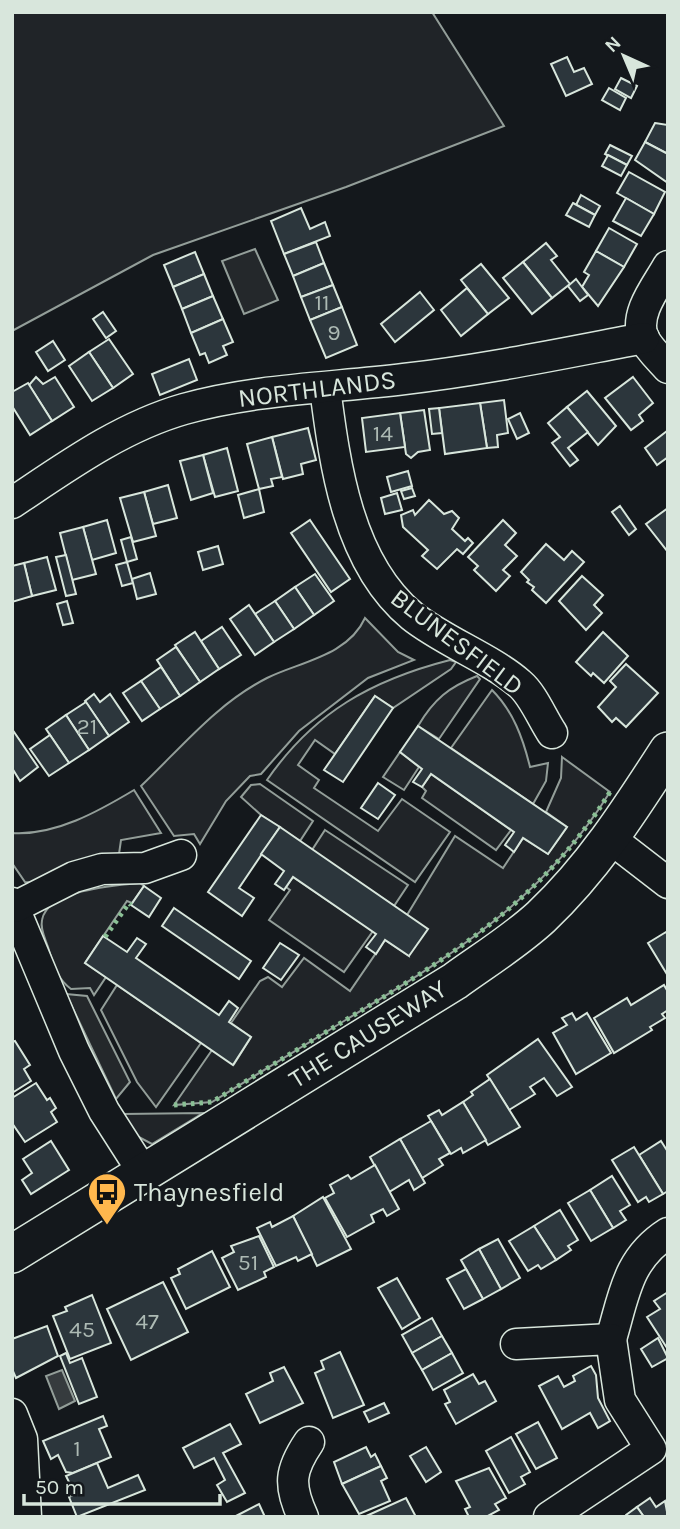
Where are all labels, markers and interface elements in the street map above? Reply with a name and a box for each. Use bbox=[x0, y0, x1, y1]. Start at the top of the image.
north arrow bbox=[589, 21, 659, 91]
text: N bbox=[600, 32, 625, 57]
house number: 11 bbox=[314, 289, 330, 316]
house number: 9 bbox=[327, 319, 341, 346]
street label: NORTHLANDS bbox=[236, 364, 398, 414]
house number: 14 bbox=[373, 420, 393, 447]
street label: BLUNESFIELD bbox=[384, 582, 530, 702]
house number: 21 bbox=[77, 713, 97, 740]
street label: THE CAUSEWAY bbox=[283, 973, 453, 1095]
bus stop icon: Thaynesfield bbox=[86, 1171, 128, 1226]
place label: Thaynesfield bbox=[134, 1177, 285, 1208]
house number: 51 bbox=[238, 1249, 258, 1276]
house number: 47 bbox=[135, 1308, 159, 1335]
house number: 45 bbox=[69, 1316, 95, 1343]
house number: 1 bbox=[73, 1435, 81, 1462]
scale bar bbox=[24, 1462, 220, 1506]
text: 50 m bbox=[35, 1475, 84, 1499]

